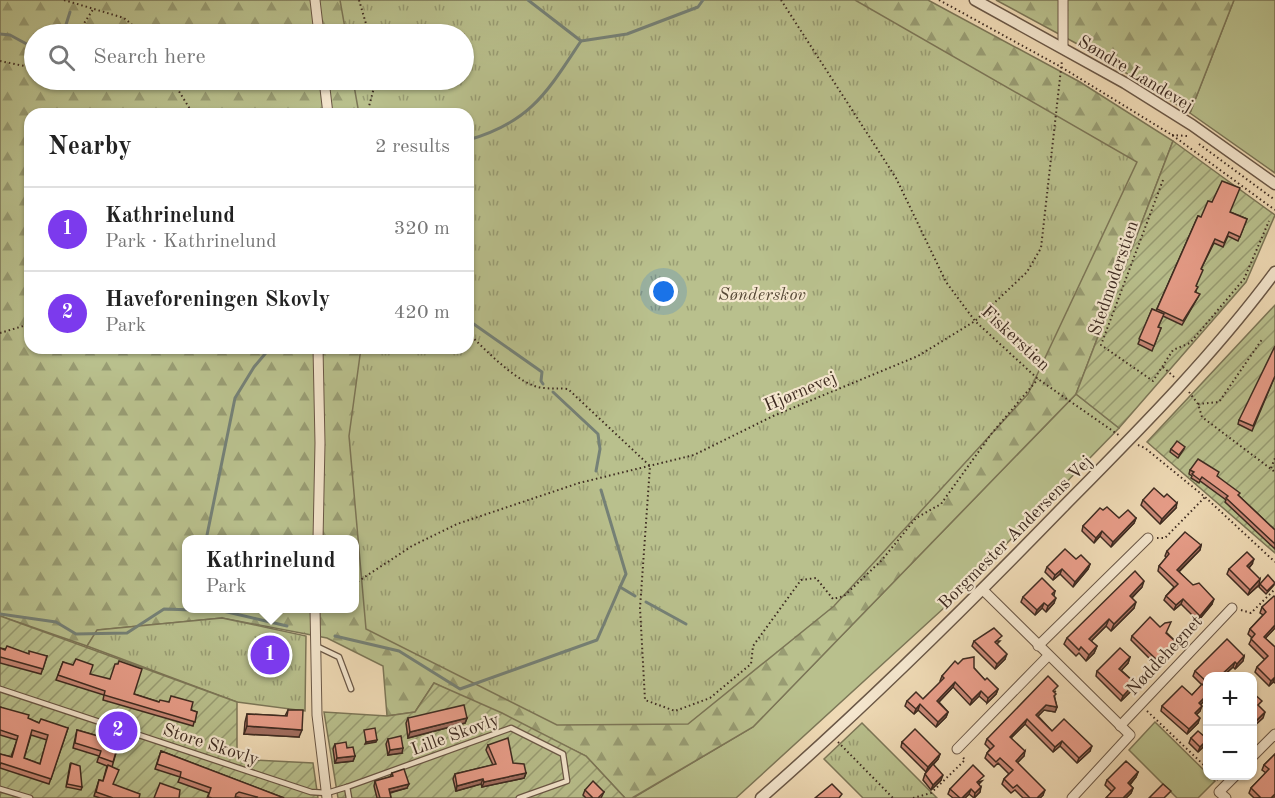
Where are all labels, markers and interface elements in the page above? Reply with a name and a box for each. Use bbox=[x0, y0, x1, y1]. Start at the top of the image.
search box bbox=[24, 24, 474, 90]
street label: Søndre Landevej bbox=[1075, 32, 1196, 115]
icon: search bbox=[45, 41, 78, 74]
text: Search here bbox=[93, 46, 206, 68]
text: Nearby bbox=[48, 134, 132, 160]
text: 2 results bbox=[375, 137, 450, 157]
text: Kathrinelund bbox=[105, 205, 235, 227]
street label: Stedmoderstien bbox=[1086, 218, 1142, 338]
text: 1 bbox=[62, 219, 73, 239]
text: 320 m bbox=[394, 219, 450, 239]
text: Park · Kathrinelund bbox=[105, 232, 277, 252]
your location bbox=[649, 277, 678, 306]
park label: Sønderskov bbox=[718, 286, 806, 304]
text: Haveforeningen Skovly bbox=[105, 289, 330, 311]
text: 2 bbox=[62, 303, 73, 323]
text: 420 m bbox=[394, 303, 450, 323]
street label: Fiskerstien bbox=[977, 303, 1053, 375]
text: Park bbox=[105, 316, 146, 336]
street label: Hjørnevej bbox=[761, 369, 839, 415]
street label: Borgmester Andersens Vej bbox=[935, 452, 1096, 613]
popup bbox=[182, 535, 359, 613]
text: Kathrinelund bbox=[205, 550, 336, 572]
text: Park bbox=[205, 577, 247, 597]
street label: Nøddehegnet bbox=[1123, 612, 1206, 699]
pin: 1 bbox=[250, 632, 290, 678]
map controls bbox=[1203, 672, 1257, 780]
button: + bbox=[1203, 672, 1257, 726]
pin: 2 bbox=[98, 708, 138, 754]
street label: Lille Skovly bbox=[409, 710, 502, 759]
street label: Store Skovly bbox=[160, 721, 261, 769]
button: − bbox=[1203, 726, 1257, 780]

